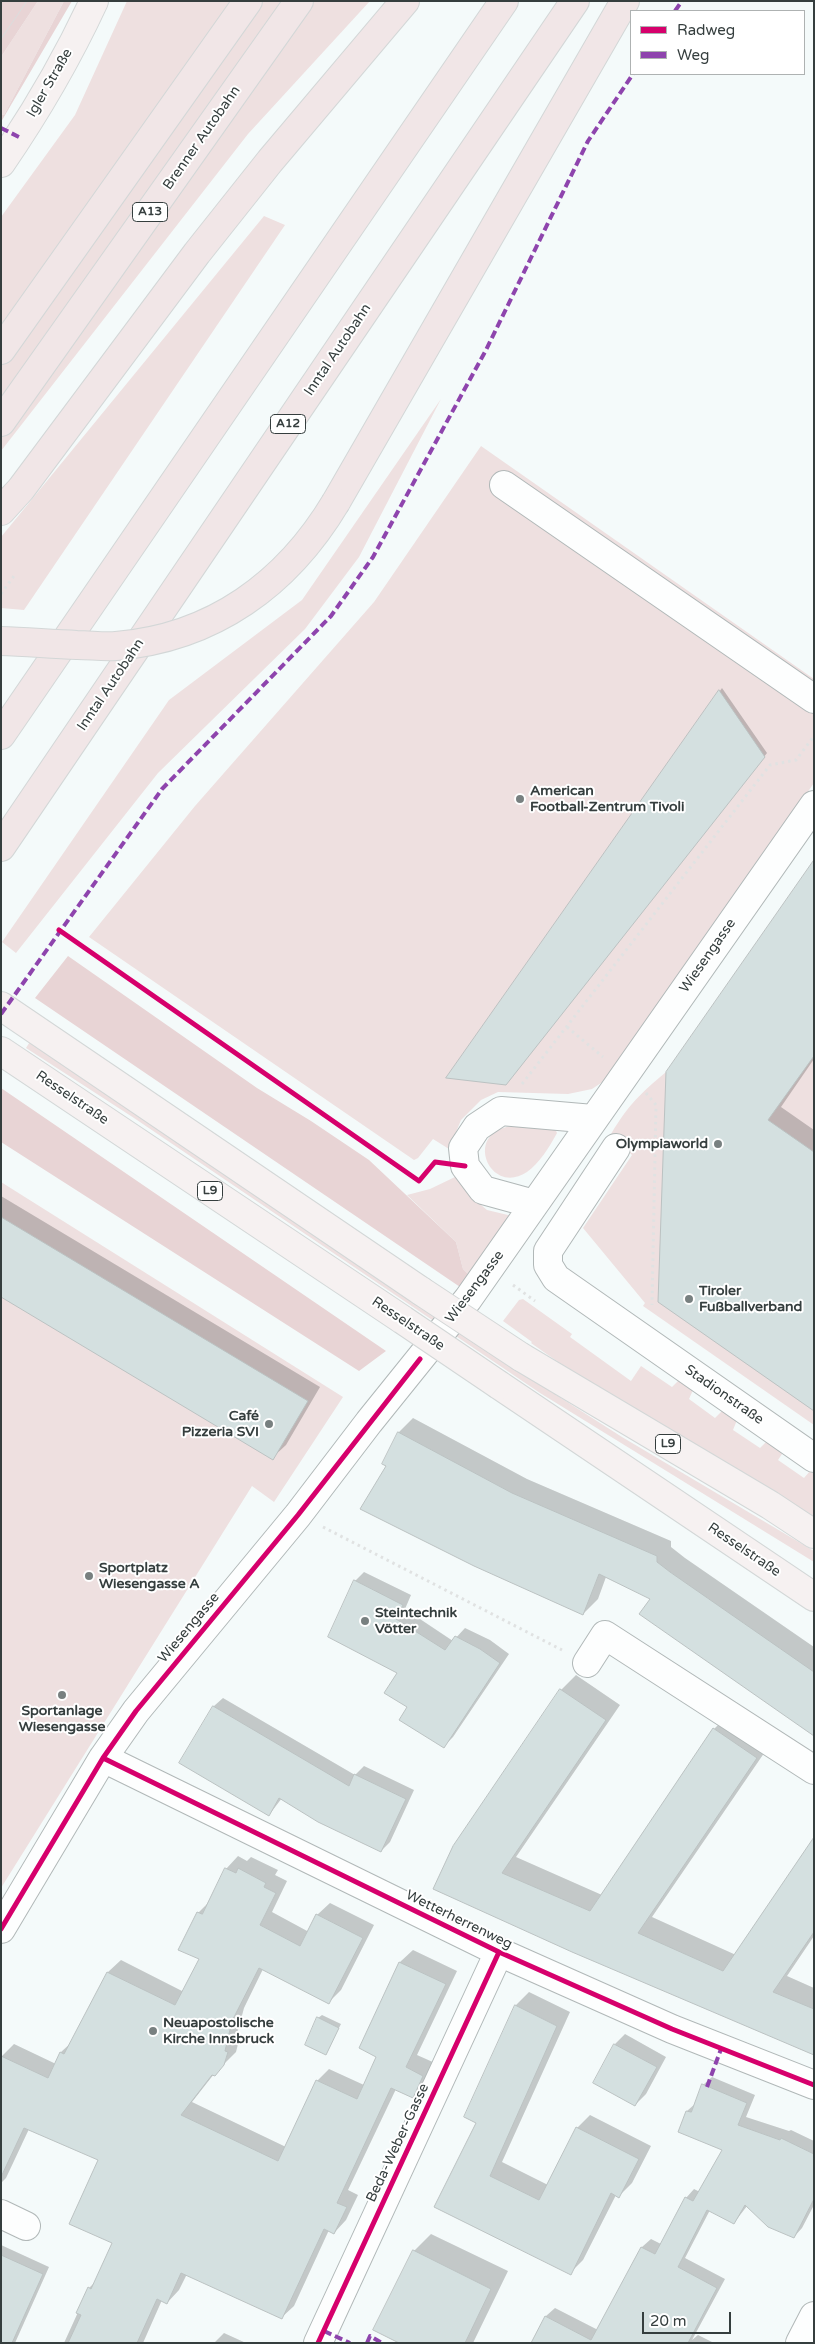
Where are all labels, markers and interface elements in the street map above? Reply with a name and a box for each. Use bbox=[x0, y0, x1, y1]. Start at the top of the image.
legend bbox=[630, 10, 805, 75]
text: Radweg bbox=[677, 21, 735, 39]
street label: Igler Straße bbox=[24, 46, 76, 120]
text: Weg bbox=[677, 46, 709, 64]
street label: Brenner Autobahn bbox=[160, 83, 244, 193]
road number: A13 bbox=[132, 202, 168, 222]
street label: Inntal Autobahn bbox=[301, 301, 375, 399]
road number: A12 bbox=[270, 414, 306, 434]
street label: Inntal Autobahn bbox=[74, 636, 148, 734]
place label: American Football-Zentrum Tivoli bbox=[530, 783, 684, 816]
marker: American Football-Zentrum Tivoli bbox=[514, 793, 526, 805]
street label: Wiesengasse bbox=[676, 916, 740, 996]
street label: Resselstraße bbox=[32, 1067, 112, 1129]
place label: Olympiaworld bbox=[616, 1136, 708, 1152]
marker: Olympiaworld bbox=[712, 1138, 724, 1150]
road number: L9 bbox=[198, 1182, 222, 1200]
street label: Wiesengasse bbox=[442, 1247, 508, 1327]
place label: Tiroler Fußballverband bbox=[699, 1283, 802, 1315]
street label: Resselstraße bbox=[368, 1293, 448, 1355]
marker: Tiroler Fußballverband bbox=[683, 1293, 695, 1305]
street label: Stadionstraße bbox=[681, 1362, 767, 1428]
place label: Café Pizzeria SVI bbox=[182, 1408, 259, 1440]
marker: Café Pizzeria SVI bbox=[263, 1418, 275, 1430]
road number: L9 bbox=[656, 1435, 680, 1454]
street label: Resselstraße bbox=[704, 1519, 784, 1581]
place label: Sportplatz Wiesengasse A bbox=[99, 1560, 200, 1592]
marker: Sportplatz Wiesengasse A bbox=[83, 1570, 95, 1582]
street label: Wiesengasse bbox=[155, 1589, 223, 1667]
place label: Steintechnik Vötter bbox=[375, 1605, 457, 1638]
marker: Steintechnik Vötter bbox=[359, 1615, 371, 1627]
marker: Sportanlage Wiesengasse bbox=[56, 1689, 68, 1701]
place label: Sportanlage Wiesengasse bbox=[19, 1703, 105, 1735]
street label: Wetterherrenweg bbox=[403, 1887, 515, 1953]
place label: Neuapostolische Kirche Innsbruck bbox=[163, 2015, 274, 2048]
marker: Neuapostolische Kirche Innsbruck bbox=[147, 2025, 159, 2037]
street label: Beda-Weber-Gasse bbox=[363, 2081, 433, 2205]
scale bar bbox=[645, 2302, 734, 2334]
text: 20 m bbox=[650, 2312, 687, 2330]

